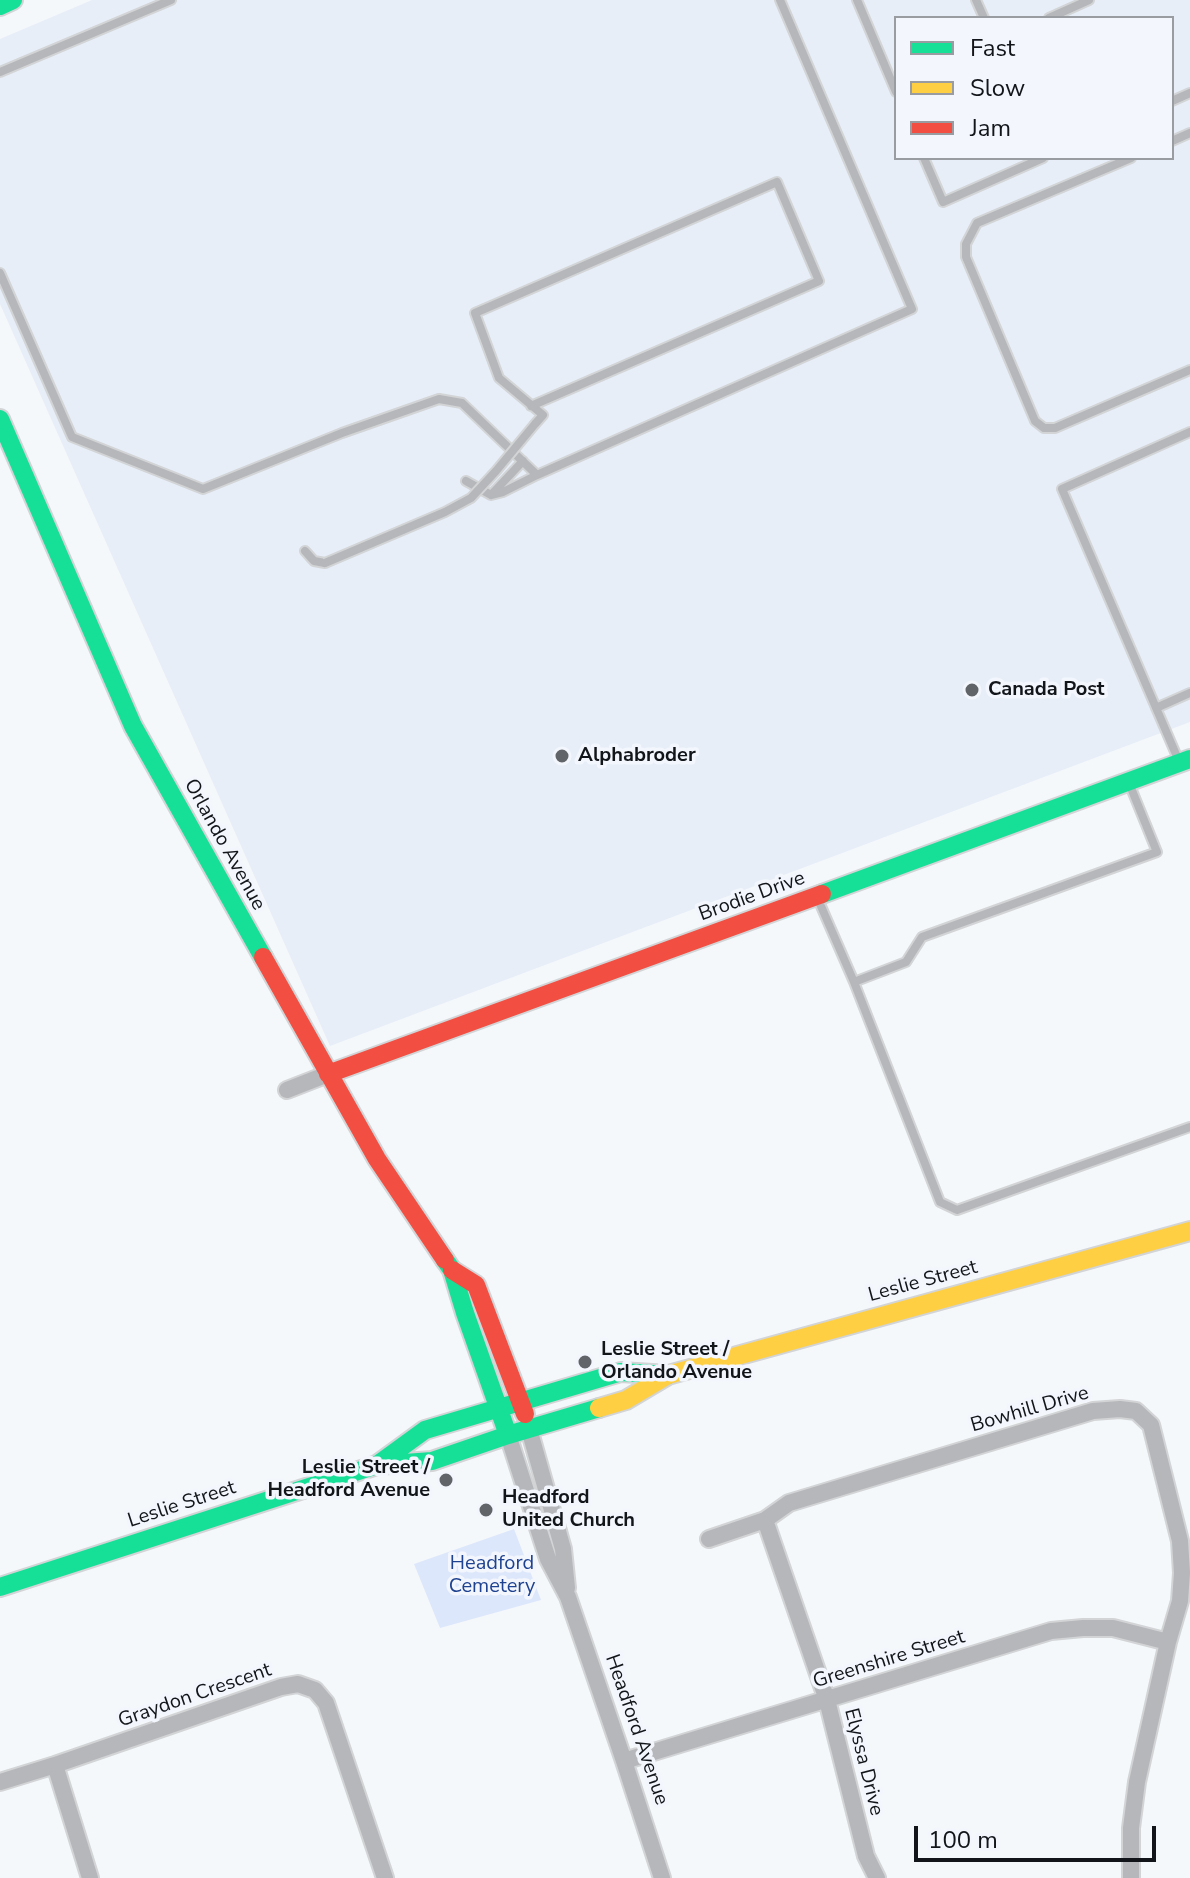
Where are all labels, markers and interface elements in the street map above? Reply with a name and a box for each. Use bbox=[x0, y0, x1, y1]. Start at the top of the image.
legend bbox=[894, 16, 1174, 160]
text: Fast bbox=[970, 32, 1015, 64]
text: Slow bbox=[970, 72, 1025, 104]
text: Jam bbox=[970, 112, 1011, 144]
place label: Canada Post bbox=[988, 678, 1105, 702]
marker: Canada Post bbox=[963, 681, 981, 699]
place label: Alphabroder bbox=[578, 744, 696, 768]
marker: Alphabroder bbox=[553, 747, 571, 765]
street label: Orlando Avenue bbox=[178, 775, 270, 915]
street label: Brodie Drive bbox=[696, 867, 808, 927]
street label: Leslie Street bbox=[866, 1256, 980, 1308]
place label: Leslie Street / Orlando Avenue bbox=[601, 1338, 752, 1385]
marker: Leslie Street / Orlando Avenue bbox=[576, 1353, 594, 1371]
street label: Bowhill Drive bbox=[968, 1382, 1092, 1438]
place label: Leslie Street / Headford Avenue bbox=[268, 1456, 430, 1503]
marker: Leslie Street / Headford Avenue bbox=[437, 1471, 455, 1489]
street label: Leslie Street bbox=[125, 1476, 239, 1534]
place label: Headford United Church bbox=[502, 1486, 635, 1533]
marker: Headford United Church bbox=[477, 1501, 495, 1519]
park label: Headford Cemetery bbox=[449, 1552, 535, 1599]
street label: Greenshire Street bbox=[810, 1626, 968, 1694]
street label: Headford Avenue bbox=[599, 1652, 673, 1808]
street label: Graydon Crescent bbox=[115, 1659, 275, 1733]
street label: Elyssa Drive bbox=[838, 1706, 888, 1818]
scale bar bbox=[918, 1810, 1160, 1860]
text: 100 m bbox=[928, 1824, 998, 1856]

